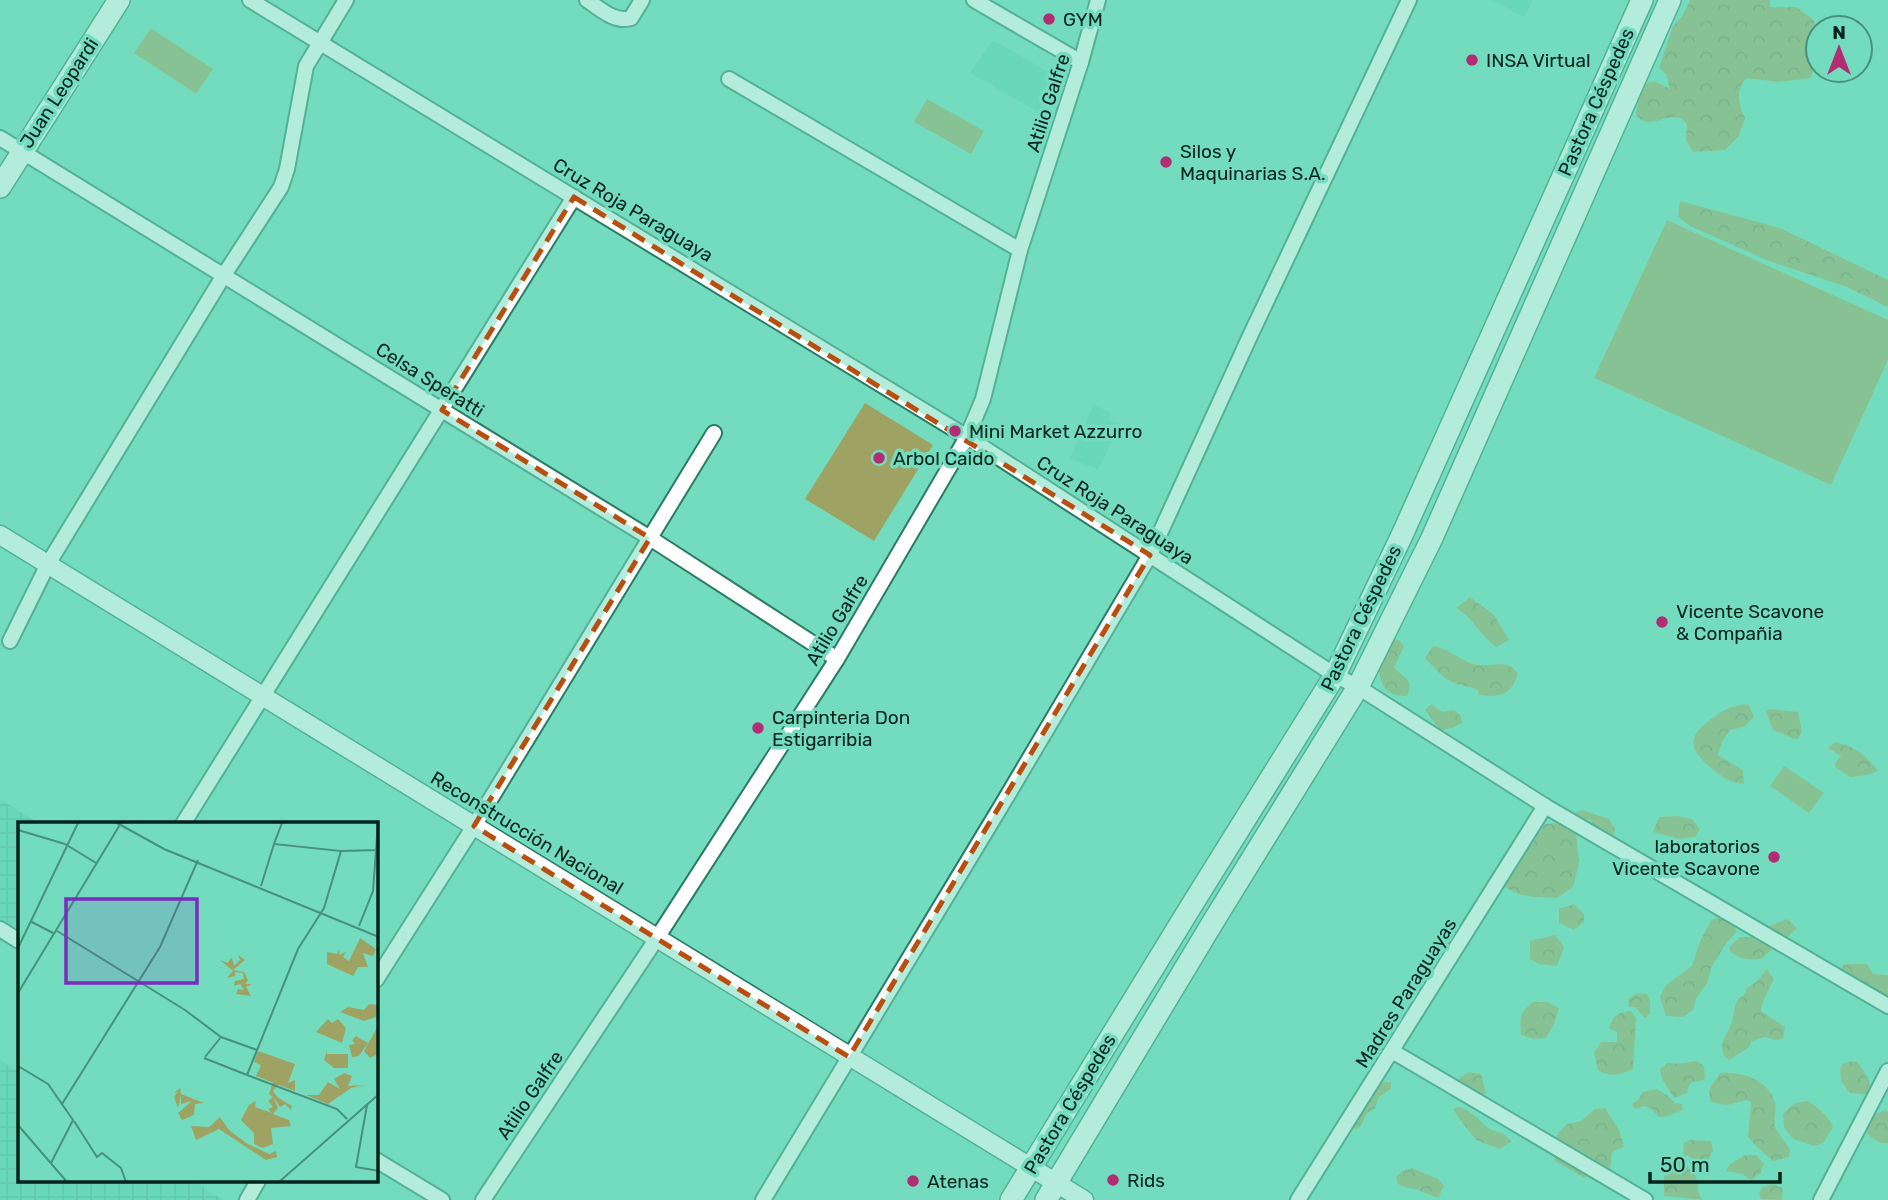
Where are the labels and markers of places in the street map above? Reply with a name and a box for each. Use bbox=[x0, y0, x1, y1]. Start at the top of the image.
place label: GYM bbox=[1063, 8, 1103, 31]
marker: GYM bbox=[1041, 11, 1057, 27]
place label: INSA Virtual bbox=[1486, 49, 1591, 72]
marker: INSA Virtual bbox=[1464, 52, 1480, 68]
place label: Silos y Maquinarias S.A. bbox=[1180, 140, 1326, 185]
marker: Silos y Maquinarias S.A. bbox=[1158, 154, 1174, 170]
place label: Mini Market Azzurro bbox=[969, 420, 1142, 443]
marker: Mini Market Azzurro bbox=[947, 423, 963, 439]
place label: Arbol Caido bbox=[893, 447, 994, 470]
marker: Arbol Caido bbox=[871, 450, 887, 466]
place label: Vicente Scavone & Compañia bbox=[1676, 600, 1824, 645]
marker: Vicente Scavone & Compañia bbox=[1654, 614, 1670, 630]
place label: Carpinteria Don Estigarribia bbox=[772, 706, 910, 751]
marker: Carpinteria Don Estigarribia bbox=[750, 720, 766, 736]
place label: laboratorios Vicente Scavone bbox=[1612, 835, 1760, 880]
marker: laboratorios Vicente Scavone bbox=[1766, 849, 1782, 865]
place label: Rids bbox=[1127, 1169, 1165, 1192]
place label: Atenas bbox=[927, 1170, 989, 1193]
marker: Rids bbox=[1105, 1172, 1121, 1188]
marker: Atenas bbox=[905, 1173, 921, 1189]

